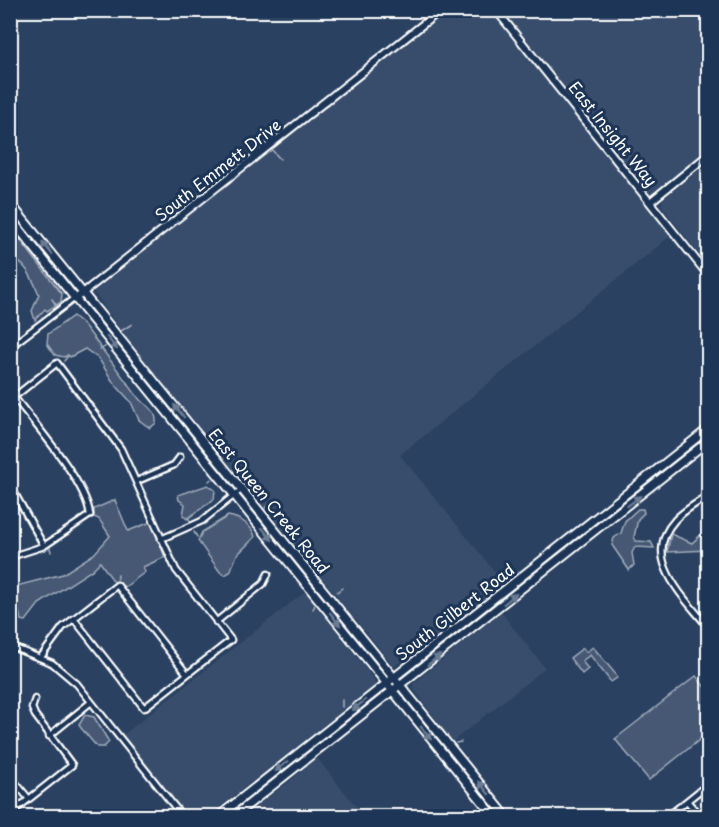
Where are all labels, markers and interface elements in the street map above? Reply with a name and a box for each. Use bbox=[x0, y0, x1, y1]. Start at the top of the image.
street label: East Insight Way bbox=[564, 75, 664, 191]
street label: South Emmett Drive bbox=[149, 112, 286, 226]
one-way arrow bbox=[41, 240, 54, 256]
one-way arrow bbox=[105, 335, 118, 350]
one-way arrow bbox=[173, 403, 186, 418]
street label: East Queen Creek Road bbox=[204, 423, 336, 578]
one-way arrow bbox=[626, 494, 642, 507]
one-way arrow bbox=[260, 526, 273, 542]
street label: South Gilbert Road bbox=[390, 557, 519, 665]
one-way arrow bbox=[502, 592, 518, 605]
one-way arrow bbox=[328, 611, 341, 627]
one-way arrow bbox=[426, 653, 442, 666]
one-way arrow bbox=[351, 698, 367, 711]
one-way arrow bbox=[419, 725, 431, 740]
one-way arrow bbox=[274, 760, 290, 773]
one-way arrow bbox=[477, 780, 490, 796]

